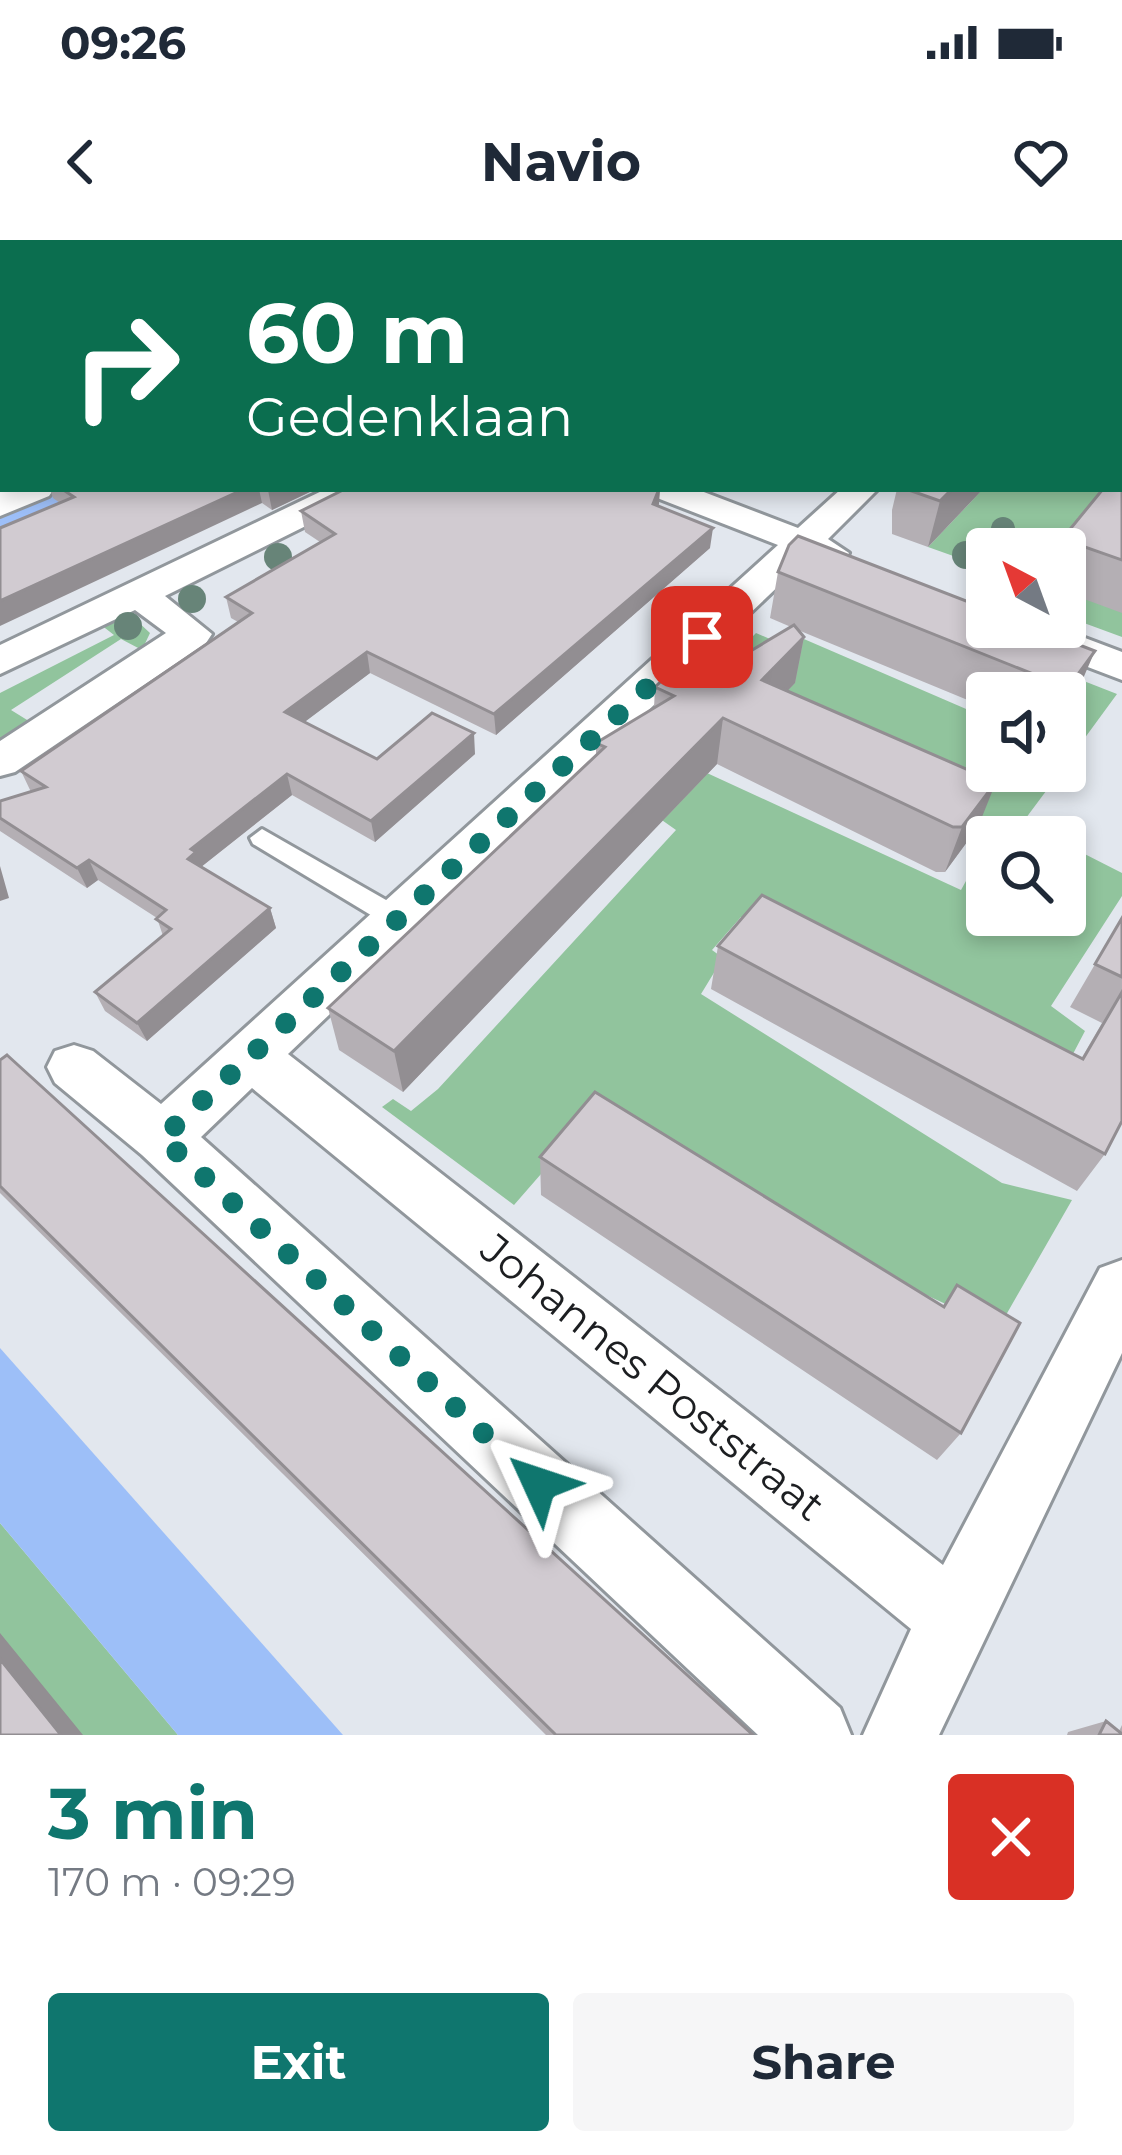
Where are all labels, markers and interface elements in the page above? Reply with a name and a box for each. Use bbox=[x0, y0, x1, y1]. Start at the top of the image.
text: 09:26 bbox=[60, 15, 186, 70]
icon: back bbox=[48, 129, 114, 195]
text: Navio bbox=[481, 129, 641, 195]
icon: heart bbox=[1008, 129, 1074, 195]
text: 60 m bbox=[246, 282, 468, 384]
icon: right bbox=[48, 288, 204, 444]
text: Gedenklaan bbox=[246, 384, 573, 450]
north arrow bbox=[966, 528, 1086, 648]
map controls bbox=[966, 528, 1086, 936]
pin bbox=[651, 586, 753, 688]
icon: arrive bbox=[669, 604, 735, 670]
button: sound bbox=[966, 672, 1086, 792]
button: search bbox=[966, 816, 1086, 936]
street label: Johannes Poststraat bbox=[470, 1222, 835, 1532]
position arrow bbox=[476, 1421, 602, 1547]
text: 3 min bbox=[48, 1769, 258, 1857]
button: close bbox=[948, 1774, 1074, 1900]
text: 170 m · 09:29 bbox=[48, 1858, 296, 1906]
button: Exit bbox=[48, 1993, 549, 2131]
button: Share bbox=[573, 1993, 1074, 2131]

